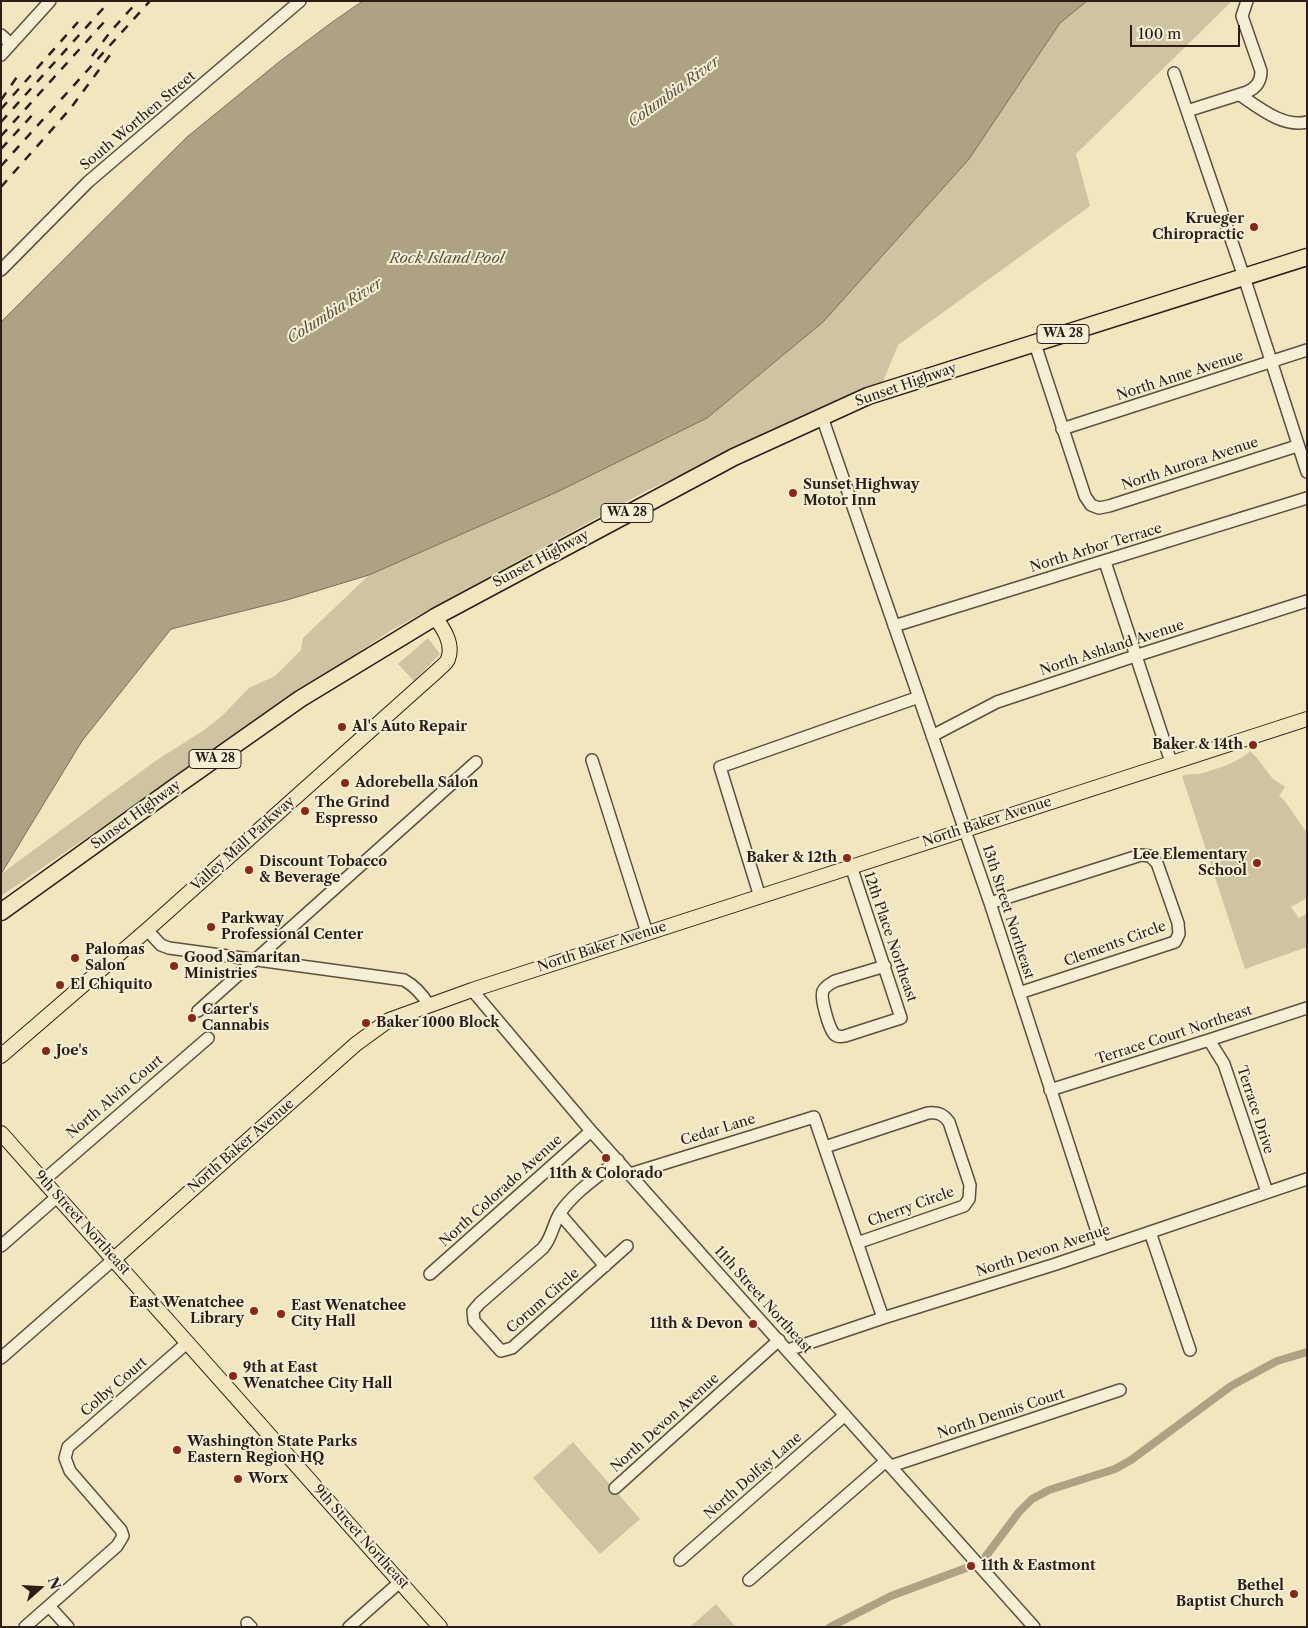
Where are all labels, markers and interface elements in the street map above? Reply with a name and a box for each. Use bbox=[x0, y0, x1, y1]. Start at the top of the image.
scale bar bbox=[1133, 15, 1243, 47]
text: 100 m bbox=[1138, 24, 1181, 43]
water label: Columbia River bbox=[625, 53, 723, 131]
street label: South Worthen Street bbox=[77, 68, 199, 174]
place label: Krueger Chiropractic bbox=[1152, 211, 1244, 243]
marker: Krueger Chiropractic bbox=[1248, 221, 1260, 233]
water label: Rock Island Pool bbox=[389, 250, 505, 268]
water label: Columbia River bbox=[284, 274, 386, 348]
road number: WA 28 bbox=[1037, 324, 1089, 344]
street label: North Anne Avenue bbox=[1114, 348, 1246, 404]
street label: Sunset Highway bbox=[853, 360, 959, 410]
street label: North Aurora Avenue bbox=[1119, 434, 1261, 494]
place label: Sunset Highway Motor Inn bbox=[803, 477, 919, 510]
marker: Sunset Highway Motor Inn bbox=[787, 487, 799, 499]
road number: WA 28 bbox=[601, 503, 653, 522]
street label: North Arbor Terrace bbox=[1028, 520, 1164, 576]
street label: Sunset Highway bbox=[490, 527, 592, 591]
street label: North Ashland Avenue bbox=[1038, 617, 1186, 679]
place label: Al's Auto Repair bbox=[352, 719, 467, 735]
marker: Al's Auto Repair bbox=[336, 721, 348, 733]
place label: Baker & 14th bbox=[1152, 737, 1243, 753]
marker: Baker & 14th bbox=[1247, 739, 1259, 751]
road number: WA 28 bbox=[189, 750, 241, 769]
place label: Adorebella Salon bbox=[355, 775, 478, 791]
street label: Sunset Highway bbox=[88, 777, 184, 853]
marker: Adorebella Salon bbox=[339, 777, 351, 789]
street label: Valley Mall Parkway bbox=[188, 793, 298, 895]
street label: North Baker Avenue bbox=[920, 793, 1054, 851]
place label: The Grind Espresso bbox=[315, 795, 390, 828]
marker: The Grind Espresso bbox=[299, 805, 311, 817]
street label: 13th Street Northeast bbox=[978, 843, 1038, 981]
place label: Lee Elementary School bbox=[1133, 847, 1247, 880]
place label: Baker & 12th bbox=[746, 850, 837, 866]
marker: Baker & 12th bbox=[841, 852, 853, 864]
place label: Discount Tobacco & Beverage bbox=[259, 854, 387, 886]
marker: Lee Elementary School bbox=[1251, 857, 1263, 869]
marker: Discount Tobacco & Beverage bbox=[243, 864, 255, 876]
street label: 12th Place Northeast bbox=[860, 870, 920, 1004]
place label: Parkway Professional Center bbox=[221, 911, 363, 944]
street label: North Baker Avenue bbox=[535, 918, 669, 976]
street label: Clements Circle bbox=[1062, 918, 1168, 970]
marker: Parkway Professional Center bbox=[205, 921, 217, 933]
place label: Palomas Salon bbox=[85, 942, 145, 974]
place label: Good Samaritan Ministries bbox=[184, 950, 301, 982]
marker: Palomas Salon bbox=[69, 952, 81, 964]
marker: Good Samaritan Ministries bbox=[168, 960, 180, 972]
place label: El Chiquito bbox=[70, 977, 152, 993]
marker: El Chiquito bbox=[54, 979, 66, 991]
place label: Carter's Cannabis bbox=[202, 1002, 269, 1034]
street label: Terrace Court Northeast bbox=[1094, 1002, 1254, 1068]
marker: Carter's Cannabis bbox=[186, 1012, 198, 1024]
place label: Baker 1000 Block bbox=[376, 1015, 500, 1031]
marker: Baker 1000 Block bbox=[360, 1017, 372, 1029]
place label: Joe's bbox=[56, 1043, 88, 1059]
marker: Joe's bbox=[40, 1045, 52, 1057]
street label: North Alvin Court bbox=[63, 1052, 167, 1142]
street label: Terrace Drive bbox=[1233, 1064, 1277, 1156]
street label: North Baker Avenue bbox=[185, 1095, 297, 1197]
street label: Cedar Lane bbox=[679, 1111, 757, 1149]
street label: North Colorado Avenue bbox=[436, 1132, 566, 1250]
marker: 11th & Colorado bbox=[600, 1152, 612, 1164]
place label: 11th & Colorado bbox=[549, 1166, 663, 1182]
street label: 9th Street Northeast bbox=[31, 1167, 133, 1279]
street label: Cherry Circle bbox=[865, 1184, 957, 1230]
street label: North Devon Avenue bbox=[974, 1221, 1112, 1281]
street label: 11th Street Northeast bbox=[711, 1243, 815, 1357]
street label: Corum Circle bbox=[503, 1265, 583, 1337]
place label: East Wenatchee Library bbox=[129, 1295, 244, 1328]
place label: East Wenatchee City Hall bbox=[291, 1298, 406, 1330]
marker: East Wenatchee Library bbox=[248, 1305, 260, 1317]
marker: East Wenatchee City Hall bbox=[275, 1308, 287, 1320]
place label: 11th & Devon bbox=[650, 1316, 743, 1332]
marker: 11th & Devon bbox=[747, 1318, 759, 1330]
street label: Colby Court bbox=[78, 1354, 150, 1420]
place label: 9th at East Wenatchee City Hall bbox=[243, 1360, 392, 1392]
marker: 9th at East Wenatchee City Hall bbox=[227, 1370, 239, 1382]
street label: North Devon Avenue bbox=[607, 1370, 723, 1476]
street label: North Dennis Court bbox=[935, 1385, 1067, 1443]
street label: North Dolfay Lane bbox=[701, 1429, 805, 1523]
place label: Washington State Parks Eastern Region HQ bbox=[187, 1434, 357, 1466]
marker: Washington State Parks Eastern Region HQ bbox=[171, 1444, 183, 1456]
place label: Worx bbox=[248, 1471, 288, 1487]
marker: Worx bbox=[232, 1473, 244, 1485]
street label: 9th Street Northeast bbox=[310, 1481, 412, 1593]
place label: 11th & Eastmont bbox=[981, 1558, 1096, 1574]
marker: 11th & Eastmont bbox=[965, 1560, 977, 1572]
north arrow bbox=[15, 1563, 65, 1613]
text: N bbox=[44, 1574, 65, 1592]
place label: Bethel Baptist Church bbox=[1176, 1578, 1284, 1610]
marker: Bethel Baptist Church bbox=[1288, 1588, 1300, 1600]

